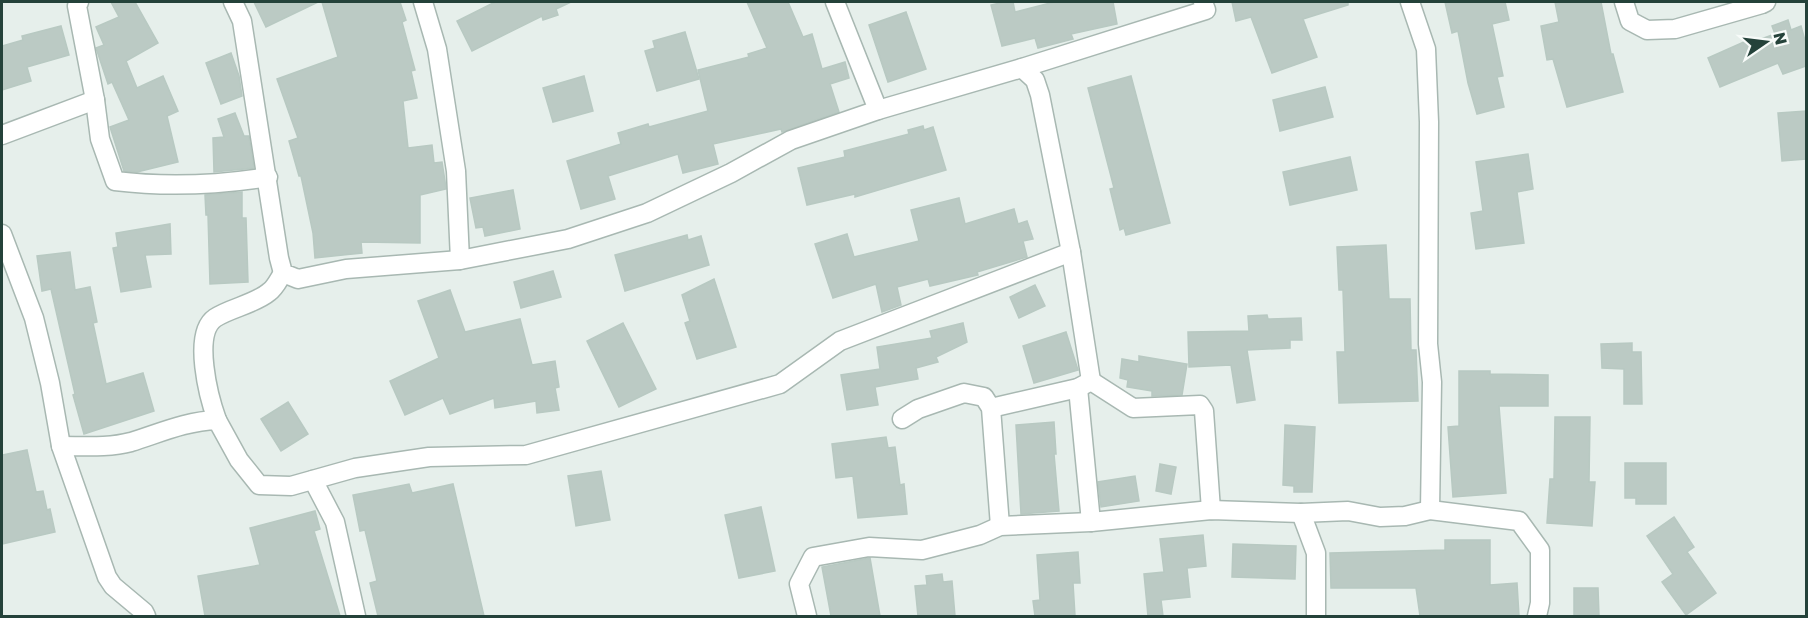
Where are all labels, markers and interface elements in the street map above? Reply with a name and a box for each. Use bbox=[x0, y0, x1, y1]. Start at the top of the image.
north arrow bbox=[1736, 12, 1796, 72]
text: N bbox=[1769, 30, 1792, 47]

